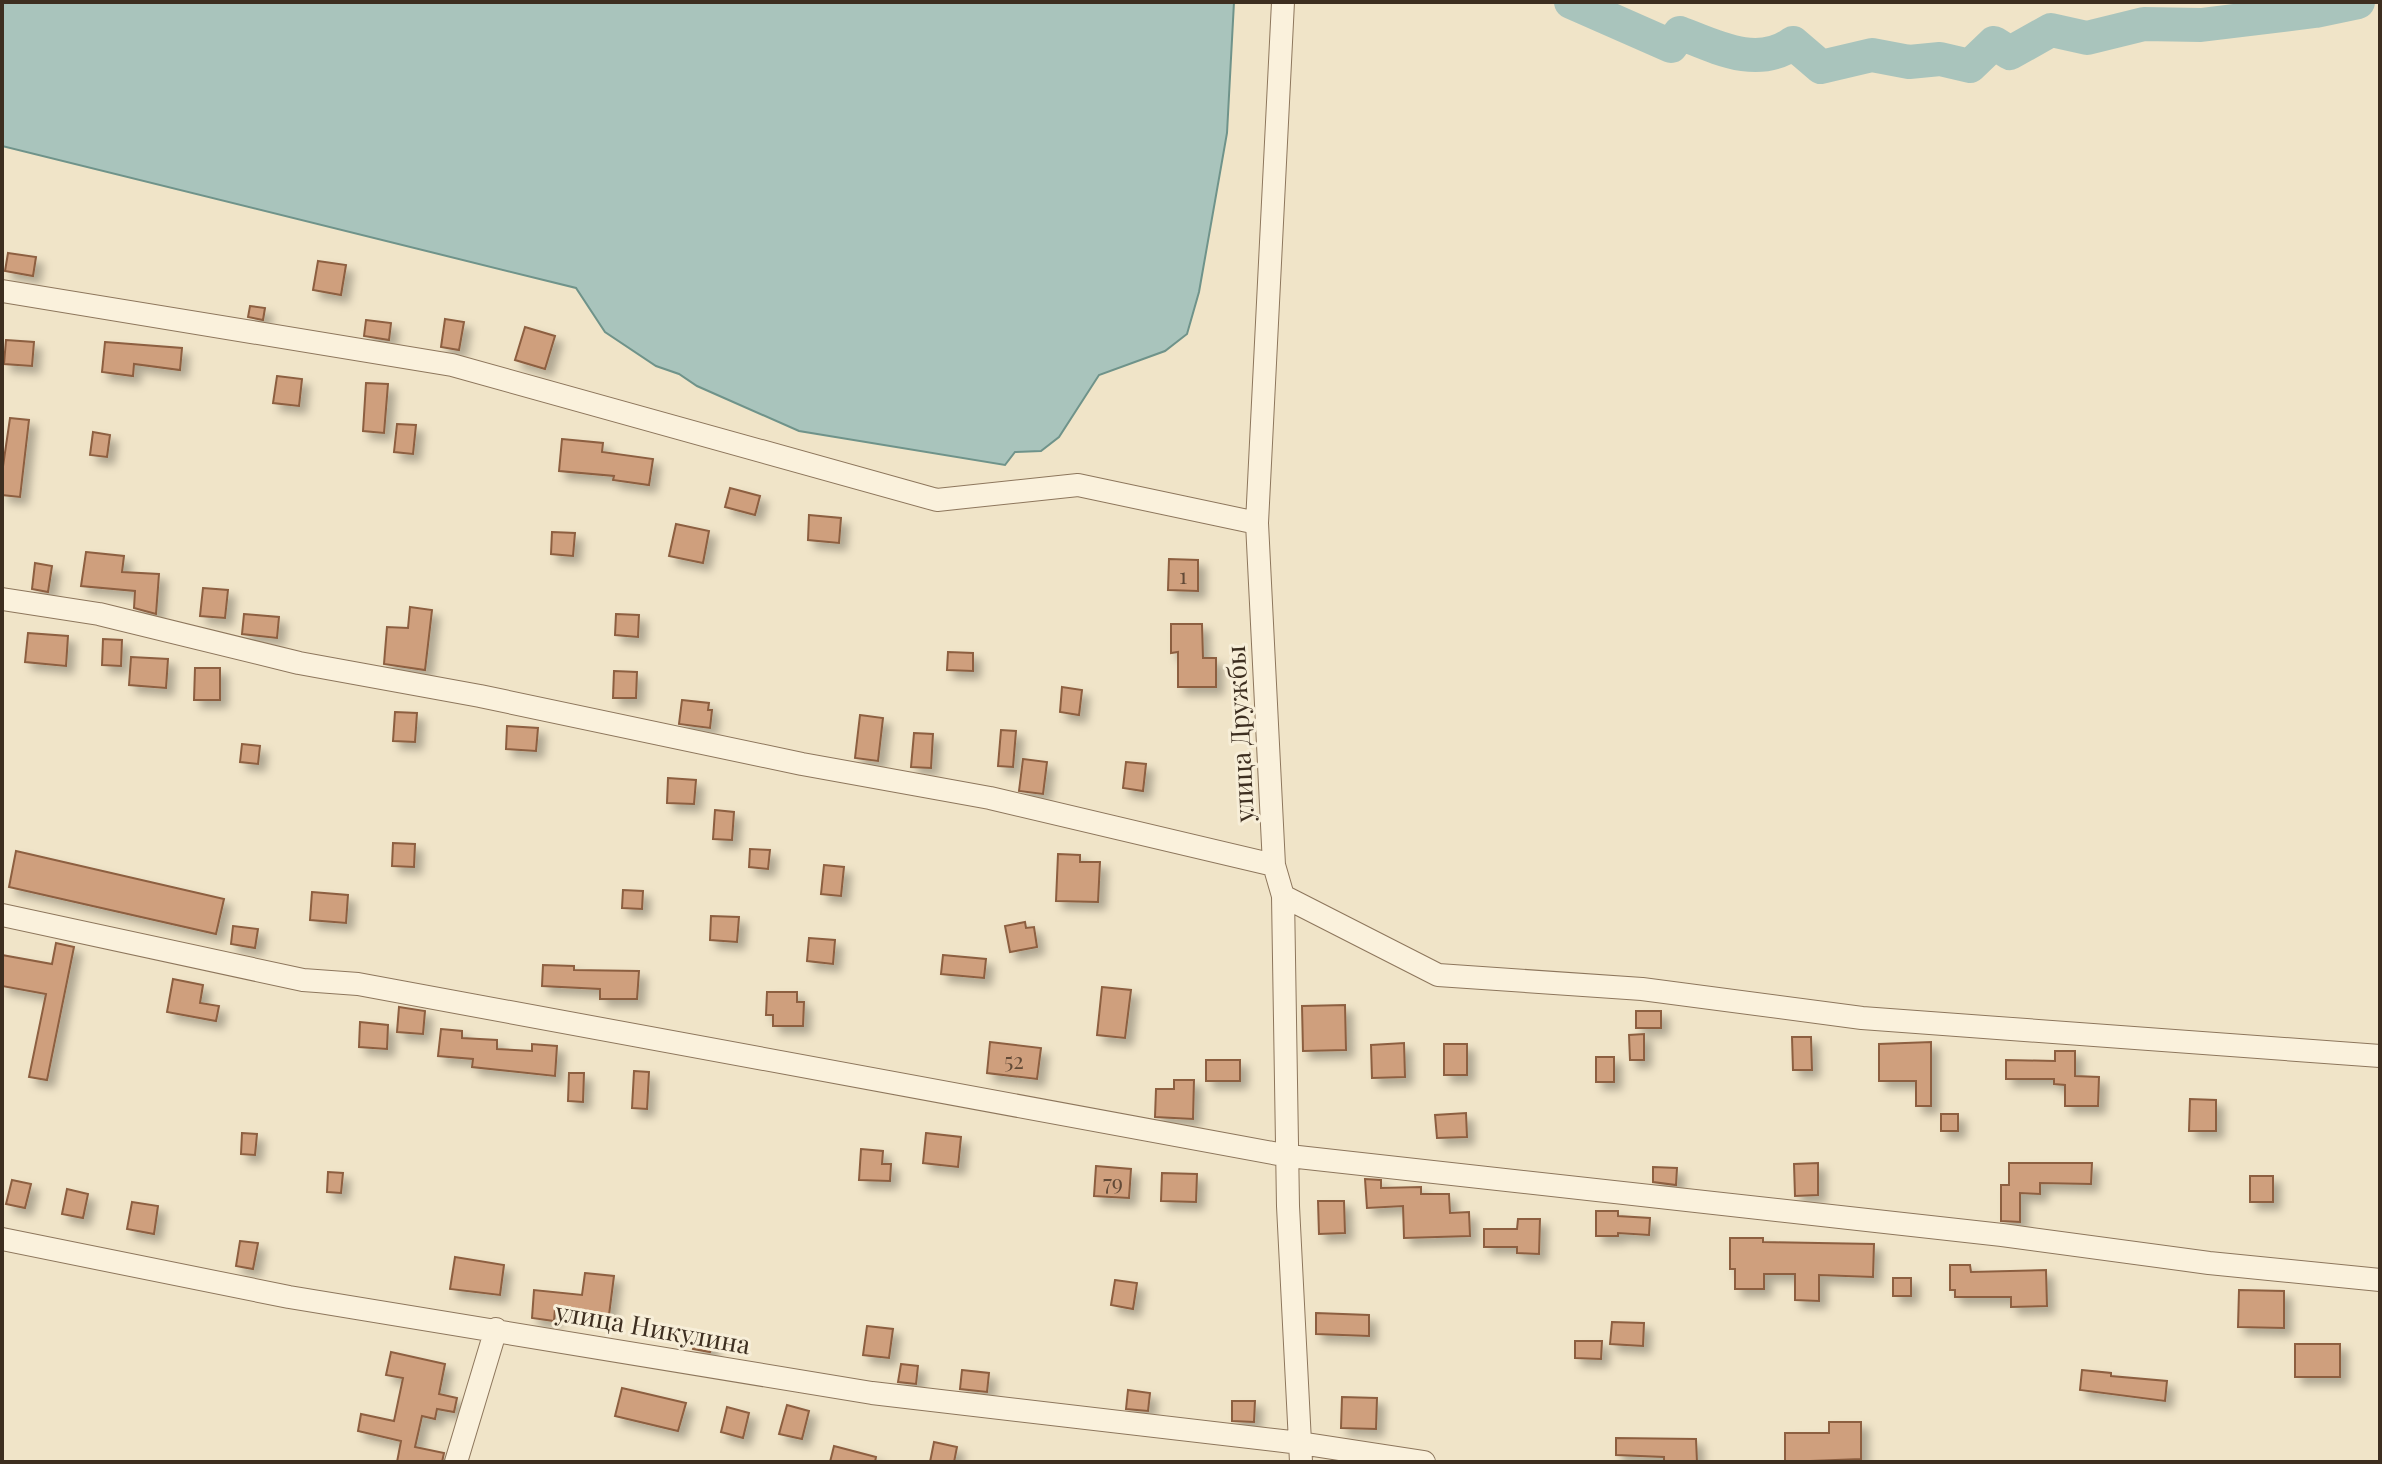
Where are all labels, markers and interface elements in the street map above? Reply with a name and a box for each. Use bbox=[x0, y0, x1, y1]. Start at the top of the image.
house number: 1 bbox=[1179, 560, 1187, 590]
street label: улица Дружбы bbox=[1217, 645, 1261, 824]
house number: 52 bbox=[1004, 1045, 1024, 1075]
house number: 79 bbox=[1103, 1167, 1123, 1197]
street label: улица Никулина bbox=[552, 1292, 753, 1361]

